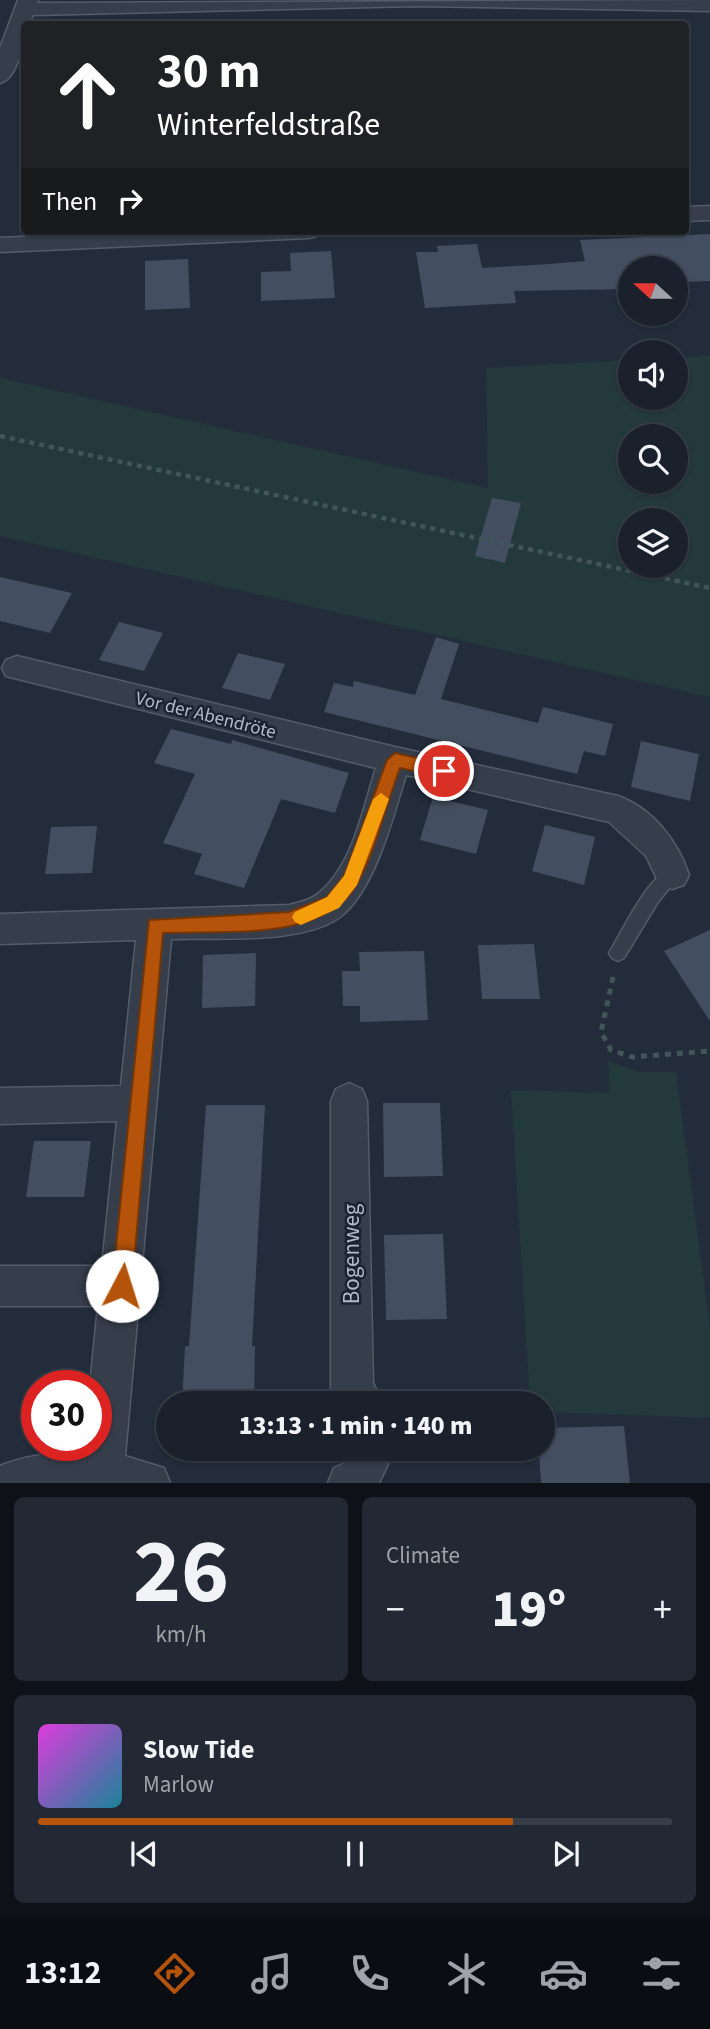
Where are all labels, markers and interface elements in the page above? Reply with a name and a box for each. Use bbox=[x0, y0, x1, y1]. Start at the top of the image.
text: 30 m bbox=[157, 37, 261, 107]
icon: ahead bbox=[42, 49, 133, 140]
text: Winterfeldstraße bbox=[157, 102, 380, 148]
icon: right bbox=[111, 182, 149, 220]
text: Then bbox=[42, 183, 97, 220]
north arrow bbox=[618, 256, 688, 326]
map controls bbox=[618, 256, 688, 578]
button: sound bbox=[618, 340, 688, 410]
button: search bbox=[618, 424, 688, 494]
button: layers bbox=[618, 508, 688, 578]
street label: Vor der Abendröte bbox=[133, 685, 279, 746]
pin bbox=[414, 741, 474, 801]
icon: arrive bbox=[425, 752, 463, 790]
street label: Bogenweg bbox=[335, 1203, 368, 1304]
position arrow bbox=[85, 1249, 159, 1323]
speed limit sign: 30 bbox=[21, 1370, 112, 1461]
text: 13:13 · 1 min · 140 m bbox=[239, 1407, 472, 1444]
text: 26 bbox=[133, 1508, 229, 1637]
text: Climate bbox=[386, 1539, 460, 1572]
text: 19° bbox=[492, 1573, 566, 1647]
text: − bbox=[386, 1583, 405, 1637]
text: + bbox=[653, 1583, 672, 1637]
text: km/h bbox=[155, 1618, 207, 1651]
text: Slow Tide bbox=[143, 1731, 254, 1768]
text: Marlow bbox=[143, 1768, 214, 1801]
icon: previous bbox=[125, 1835, 163, 1873]
icon: pause bbox=[336, 1835, 374, 1873]
icon: next bbox=[547, 1835, 585, 1873]
icon: directions bbox=[150, 1949, 199, 1998]
icon: music bbox=[247, 1949, 296, 1998]
icon: phone bbox=[345, 1949, 394, 1998]
icon: climate bbox=[442, 1949, 491, 1998]
icon: car bbox=[539, 1949, 588, 1998]
icon: filters bbox=[637, 1949, 686, 1998]
text: 13:12 bbox=[24, 1950, 101, 1996]

